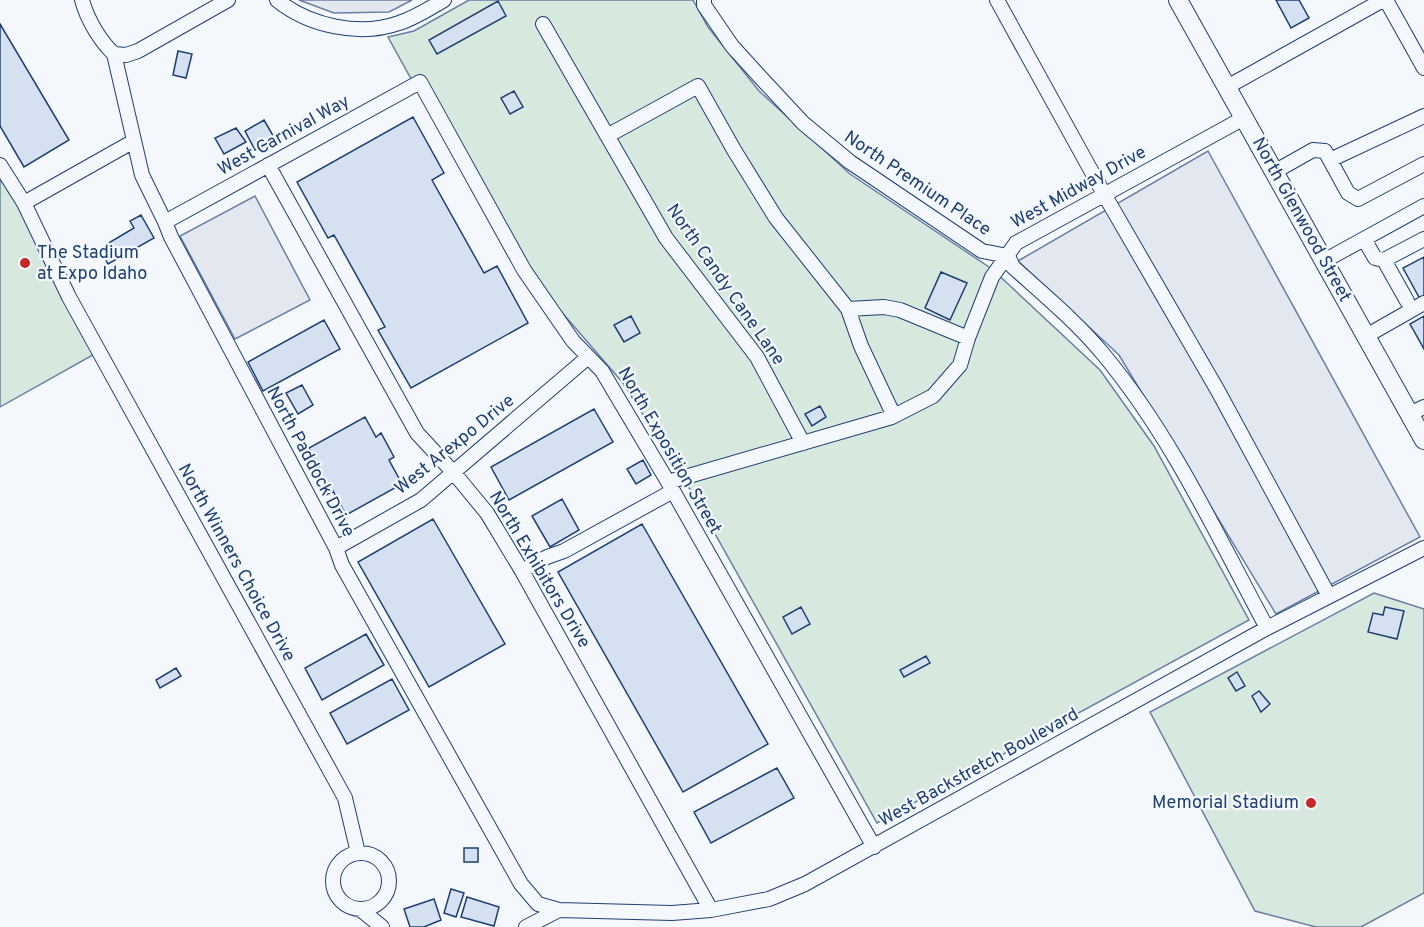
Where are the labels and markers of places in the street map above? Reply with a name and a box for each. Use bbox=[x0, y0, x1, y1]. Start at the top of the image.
place label: The Stadium at Expo Idaho bbox=[37, 242, 147, 286]
marker: The Stadium at Expo Idaho bbox=[18, 256, 32, 270]
place label: Memorial Stadium bbox=[1152, 792, 1299, 815]
marker: Memorial Stadium bbox=[1304, 796, 1318, 810]

